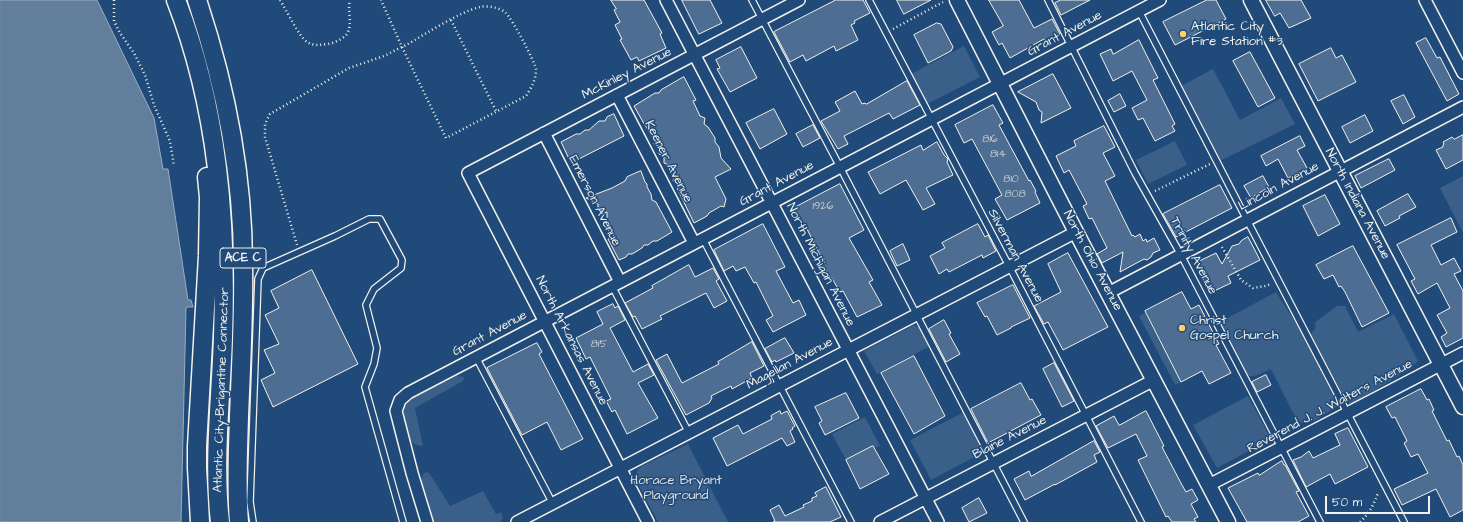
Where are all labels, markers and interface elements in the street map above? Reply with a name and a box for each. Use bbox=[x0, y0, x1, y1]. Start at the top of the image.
street label: Grant Avenue bbox=[1025, 8, 1105, 60]
place label: Atlantic City Fire Station #3 bbox=[1191, 19, 1283, 50]
marker: Atlantic City Fire Station #3 bbox=[1178, 29, 1188, 39]
street label: McKinley Avenue bbox=[579, 45, 675, 103]
street label: Keener Avenue bbox=[641, 118, 695, 206]
house number: 816 bbox=[982, 133, 998, 147]
street label: North Indiana Avenue bbox=[1321, 146, 1393, 262]
house number: 814 bbox=[990, 148, 1006, 162]
street label: Emerson Avenue bbox=[564, 153, 624, 249]
street label: Grant Avenue bbox=[737, 158, 817, 210]
street label: Lincoln Avenue bbox=[1236, 159, 1322, 215]
house number: 810 bbox=[1003, 173, 1019, 187]
house number: 808 bbox=[1004, 188, 1026, 202]
house number: 1926 bbox=[813, 200, 833, 214]
street label: North Michigan Avenue bbox=[782, 201, 858, 329]
street label: Silverman Avenue bbox=[984, 206, 1046, 306]
street label: North Ohio Avenue bbox=[1059, 208, 1125, 314]
street label: Trinity Avenue bbox=[1166, 215, 1220, 297]
road number: ACE C bbox=[220, 248, 266, 268]
street label: North Arkansas Avenue bbox=[532, 274, 610, 408]
street label: Atlantic City–Brigantine Connector bbox=[211, 287, 233, 493]
street label: Grant Avenue bbox=[450, 308, 530, 360]
place label: Christ Gospel Church bbox=[1190, 313, 1278, 344]
marker: Christ Gospel Church bbox=[1177, 323, 1187, 333]
street label: Magellan Avenue bbox=[744, 335, 836, 393]
house number: 815 bbox=[591, 338, 607, 352]
street label: Reverend J. J. Walters Avenue bbox=[1245, 357, 1415, 457]
street label: Blaine Avenue bbox=[970, 413, 1050, 463]
park label: Horace Bryant Playground bbox=[630, 473, 722, 504]
scale bar bbox=[1327, 488, 1432, 514]
text: 50 m bbox=[1332, 494, 1362, 511]

